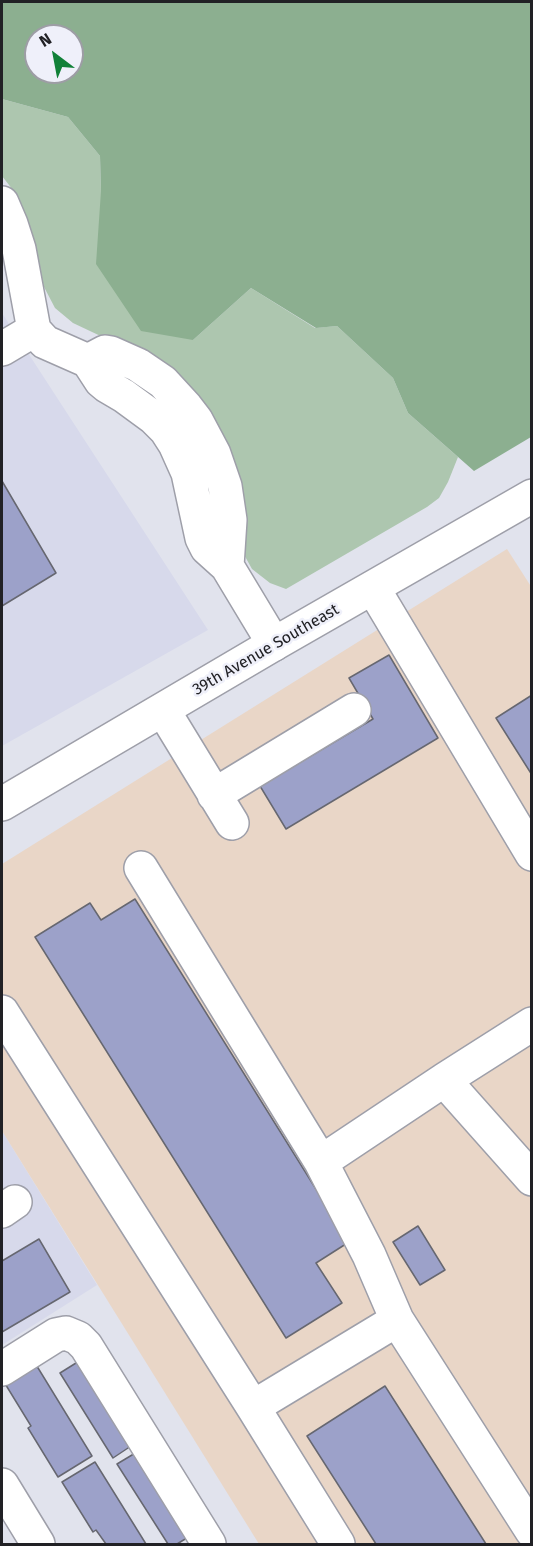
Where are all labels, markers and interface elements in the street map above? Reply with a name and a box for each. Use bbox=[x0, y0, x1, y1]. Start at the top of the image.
north arrow bbox=[24, 24, 84, 84]
text: N bbox=[36, 29, 55, 51]
street label: 39th Avenue Southeast bbox=[189, 600, 343, 700]

